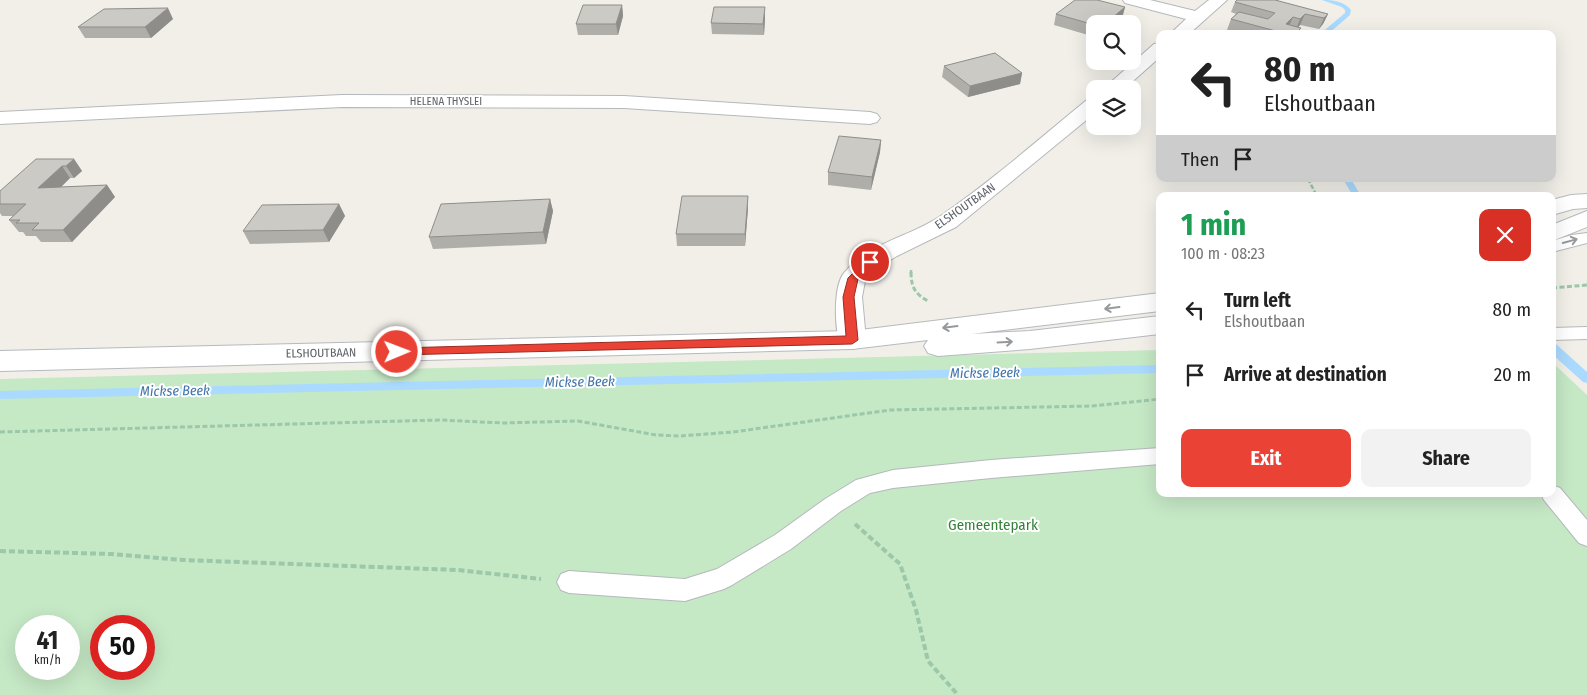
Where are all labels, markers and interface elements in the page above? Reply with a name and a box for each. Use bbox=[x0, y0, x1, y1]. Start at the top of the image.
map controls bbox=[1086, 15, 1141, 135]
button: search bbox=[1086, 15, 1141, 70]
text: 80 m bbox=[1264, 48, 1336, 90]
icon: left bbox=[1181, 50, 1246, 115]
button: layers bbox=[1086, 80, 1141, 135]
text: Elshoutbaan bbox=[1264, 90, 1376, 117]
street label: HELENA THYSLEI bbox=[410, 95, 482, 108]
icon: arrive bbox=[1229, 145, 1257, 173]
text: Then bbox=[1181, 148, 1219, 171]
street label: ELSHOUTBAAN bbox=[932, 180, 998, 232]
text: 1 min bbox=[1181, 207, 1246, 243]
button: close bbox=[1479, 209, 1531, 261]
one-way arrow bbox=[1561, 236, 1577, 246]
pin bbox=[849, 241, 891, 283]
text: 100 m · 08:23 bbox=[1181, 244, 1265, 263]
icon: arrive bbox=[856, 248, 884, 276]
text: Turn left bbox=[1224, 289, 1291, 312]
icon: left bbox=[1181, 296, 1209, 324]
text: 80 m bbox=[1493, 298, 1531, 321]
one-way arrow bbox=[1104, 303, 1120, 313]
text: Elshoutbaan bbox=[1224, 312, 1305, 331]
one-way arrow bbox=[943, 322, 959, 332]
position arrow bbox=[370, 325, 422, 377]
one-way arrow bbox=[997, 337, 1013, 346]
street label: ELSHOUTBAAN bbox=[286, 345, 356, 361]
icon: arrive bbox=[1181, 361, 1209, 389]
text: Arrive at destination bbox=[1224, 363, 1387, 386]
text: 20 m bbox=[1494, 363, 1531, 386]
water label: Mickse Beek bbox=[950, 364, 1020, 382]
water label: Mickse Beek bbox=[545, 373, 615, 391]
water label: Mickse Beek bbox=[140, 382, 210, 400]
button: Exit bbox=[1181, 429, 1351, 487]
button: Share bbox=[1361, 429, 1531, 487]
park label: Gemeentepark bbox=[948, 516, 1038, 534]
speed limit sign: 50 bbox=[90, 615, 155, 680]
text: 41 bbox=[37, 626, 58, 656]
text: km/h bbox=[34, 653, 61, 667]

